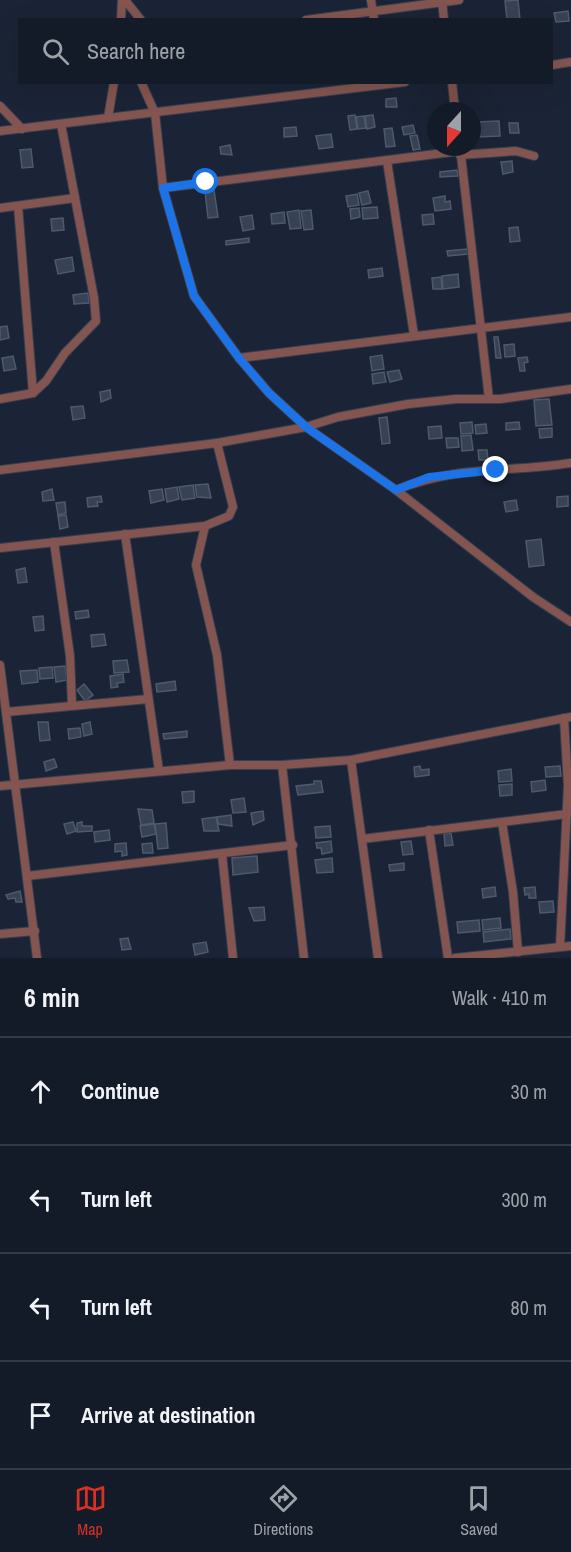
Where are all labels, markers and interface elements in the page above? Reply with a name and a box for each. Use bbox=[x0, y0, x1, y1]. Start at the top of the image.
search box bbox=[18, 18, 553, 84]
icon: search bbox=[39, 35, 72, 68]
text: Search here bbox=[87, 36, 185, 66]
north arrow bbox=[427, 102, 481, 156]
route start bbox=[192, 168, 218, 194]
route end bbox=[482, 456, 508, 482]
text: 6 min bbox=[24, 980, 80, 1015]
text: Walk · 410 m bbox=[452, 984, 547, 1011]
icon: ahead bbox=[24, 1075, 57, 1108]
text: Continue bbox=[81, 1076, 159, 1106]
text: 30 m bbox=[511, 1078, 547, 1105]
icon: left bbox=[24, 1183, 57, 1216]
text: Turn left bbox=[81, 1184, 152, 1214]
text: 300 m bbox=[501, 1186, 547, 1213]
icon: left bbox=[24, 1291, 57, 1324]
text: Turn left bbox=[81, 1292, 152, 1322]
text: 80 m bbox=[511, 1294, 547, 1321]
icon: arrive bbox=[24, 1399, 57, 1432]
text: Arrive at destination bbox=[81, 1400, 255, 1430]
tab: Map bbox=[74, 1482, 107, 1540]
tab: Directions bbox=[254, 1482, 313, 1540]
tab: Saved bbox=[460, 1482, 498, 1540]

